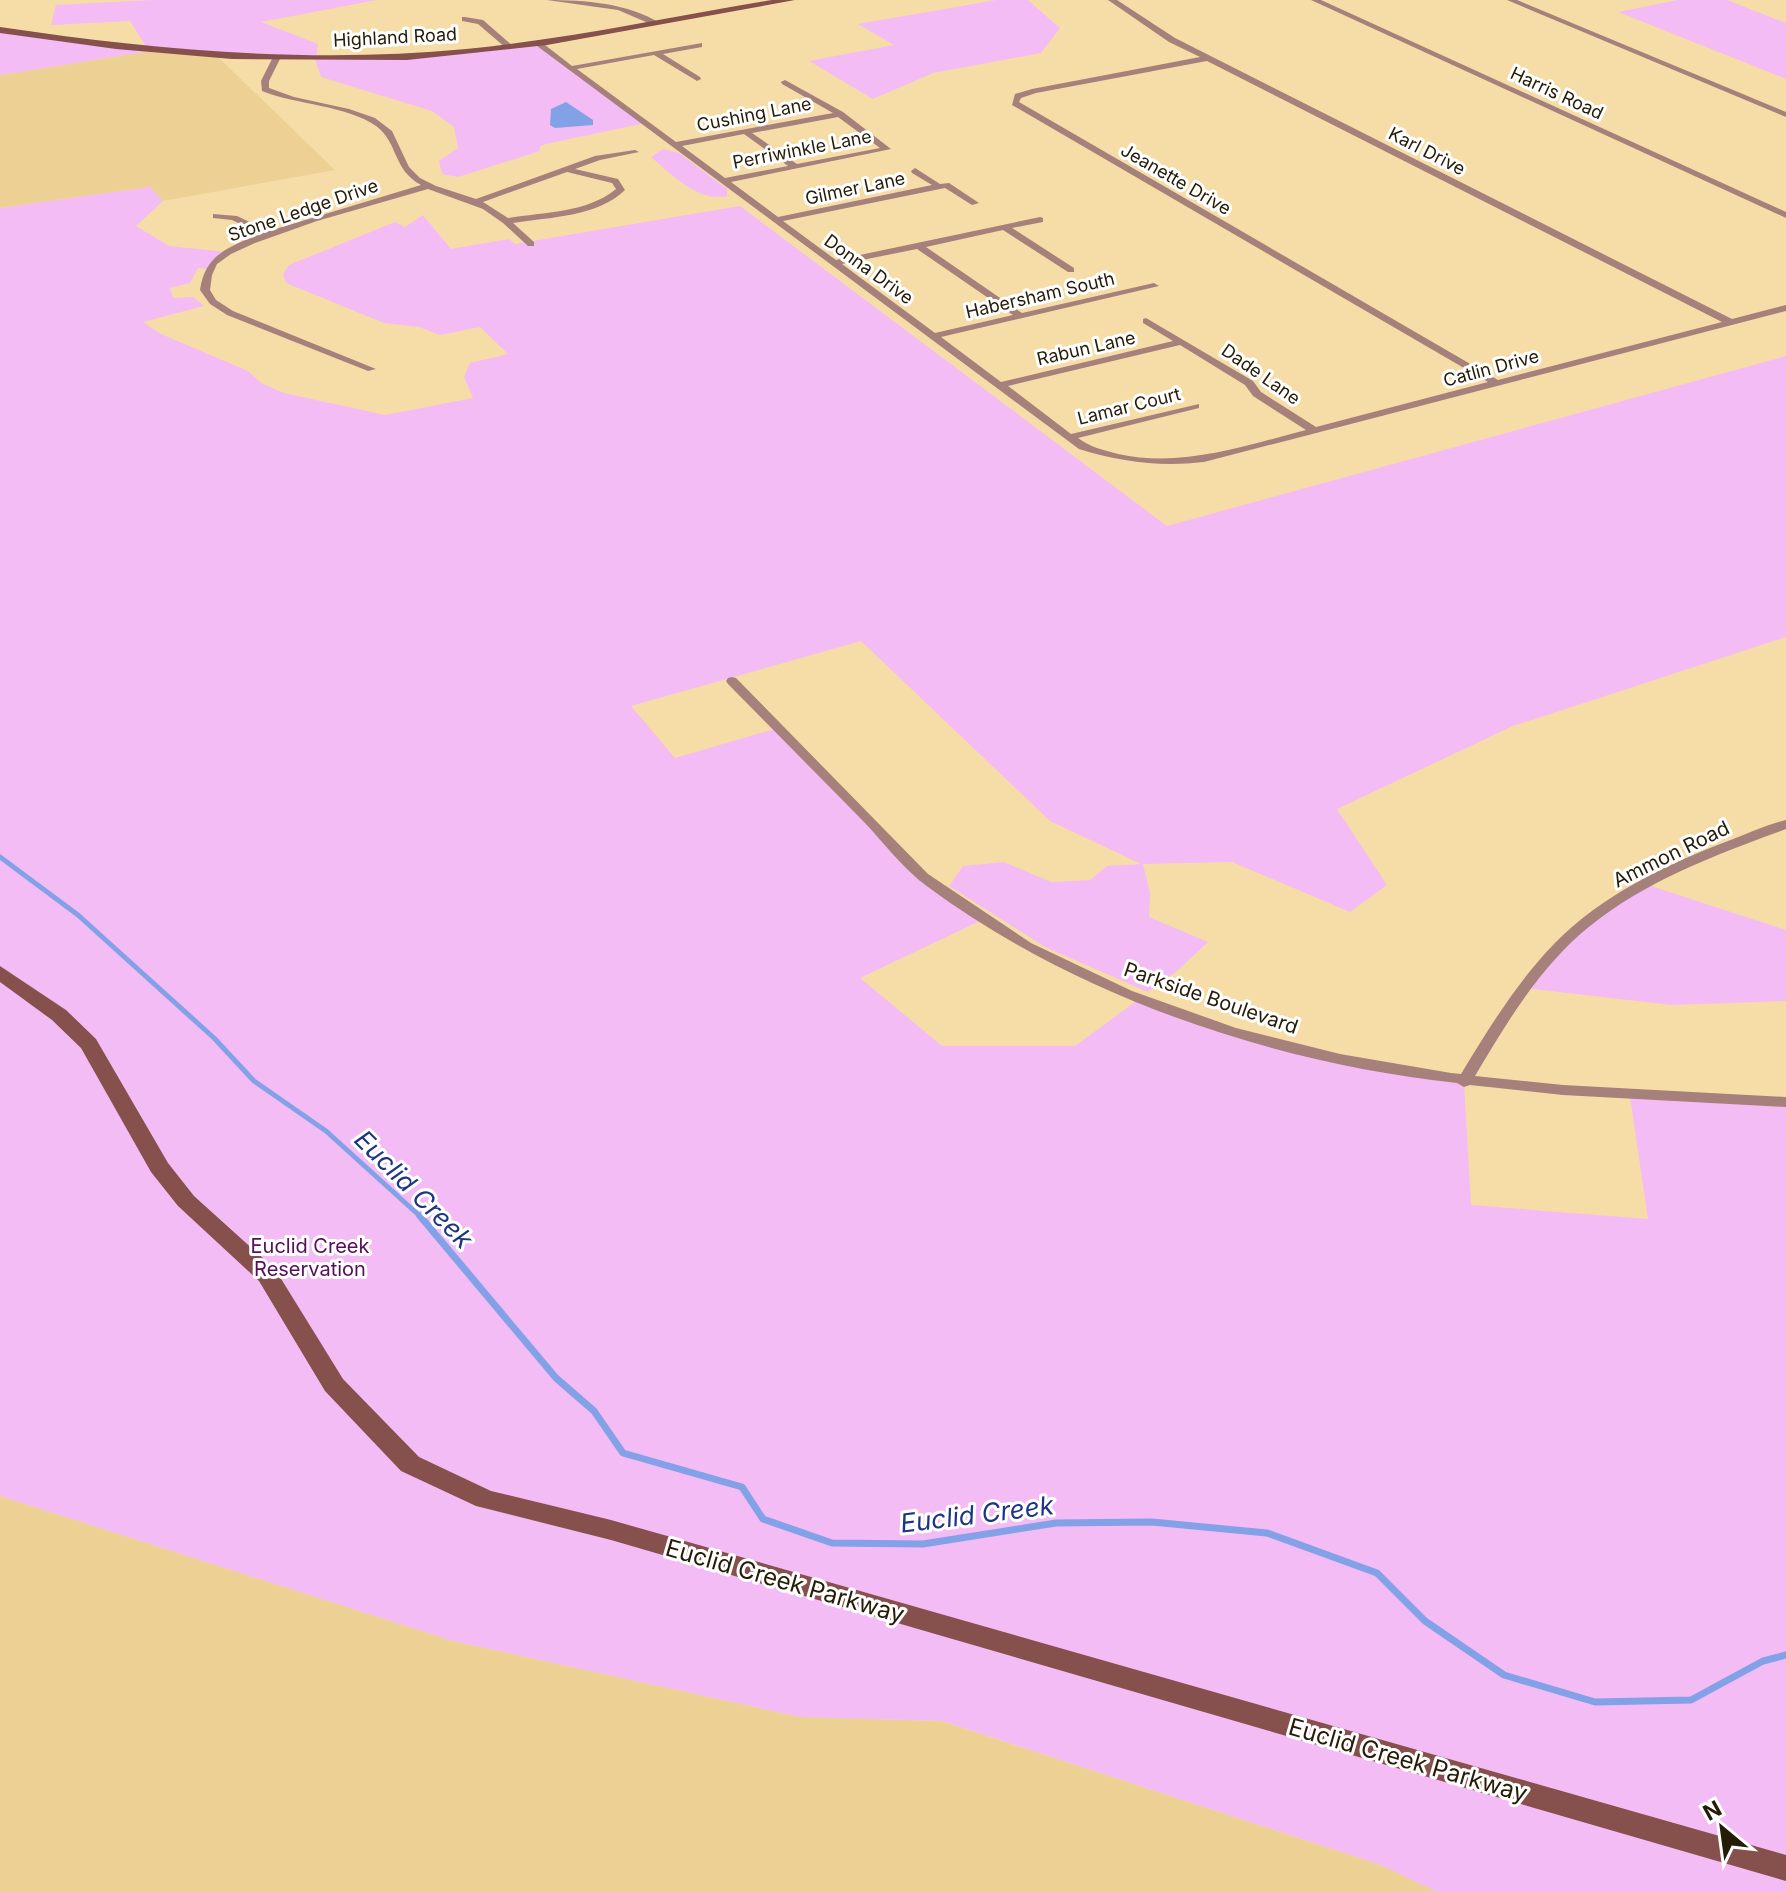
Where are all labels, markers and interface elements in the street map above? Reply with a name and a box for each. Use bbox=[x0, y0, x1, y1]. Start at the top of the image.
street label: Highland Road bbox=[333, 23, 457, 51]
street label: Harris Road bbox=[1507, 62, 1607, 124]
street label: Cushing Lane bbox=[695, 93, 813, 135]
street label: Karl Drive bbox=[1385, 123, 1469, 179]
street label: Perriwinkle Lane bbox=[731, 125, 873, 173]
street label: Jeanette Drive bbox=[1117, 139, 1235, 219]
street label: Gilmer Lane bbox=[803, 167, 907, 209]
street label: Stone Ledge Drive bbox=[225, 174, 381, 246]
street label: Donna Drive bbox=[820, 230, 918, 308]
street label: Habersham South bbox=[963, 268, 1117, 322]
street label: Rabun Lane bbox=[1035, 326, 1137, 370]
street label: Dade Lane bbox=[1218, 339, 1304, 409]
street label: Catlin Drive bbox=[1441, 345, 1541, 391]
street label: Lamar Court bbox=[1075, 383, 1183, 429]
street label: Ammon Road bbox=[1609, 815, 1733, 893]
street label: Parkside Boulevard bbox=[1121, 957, 1301, 1039]
water label: Euclid Creek bbox=[348, 1123, 480, 1255]
park label: Euclid Creek Reservation bbox=[251, 1234, 369, 1281]
water label: Euclid Creek bbox=[899, 1489, 1056, 1539]
street label: Euclid Creek Parkway bbox=[662, 1533, 908, 1629]
street label: Euclid Creek Parkway bbox=[1285, 1712, 1531, 1808]
north arrow bbox=[1682, 1788, 1762, 1868]
text: N bbox=[1699, 1795, 1726, 1826]

